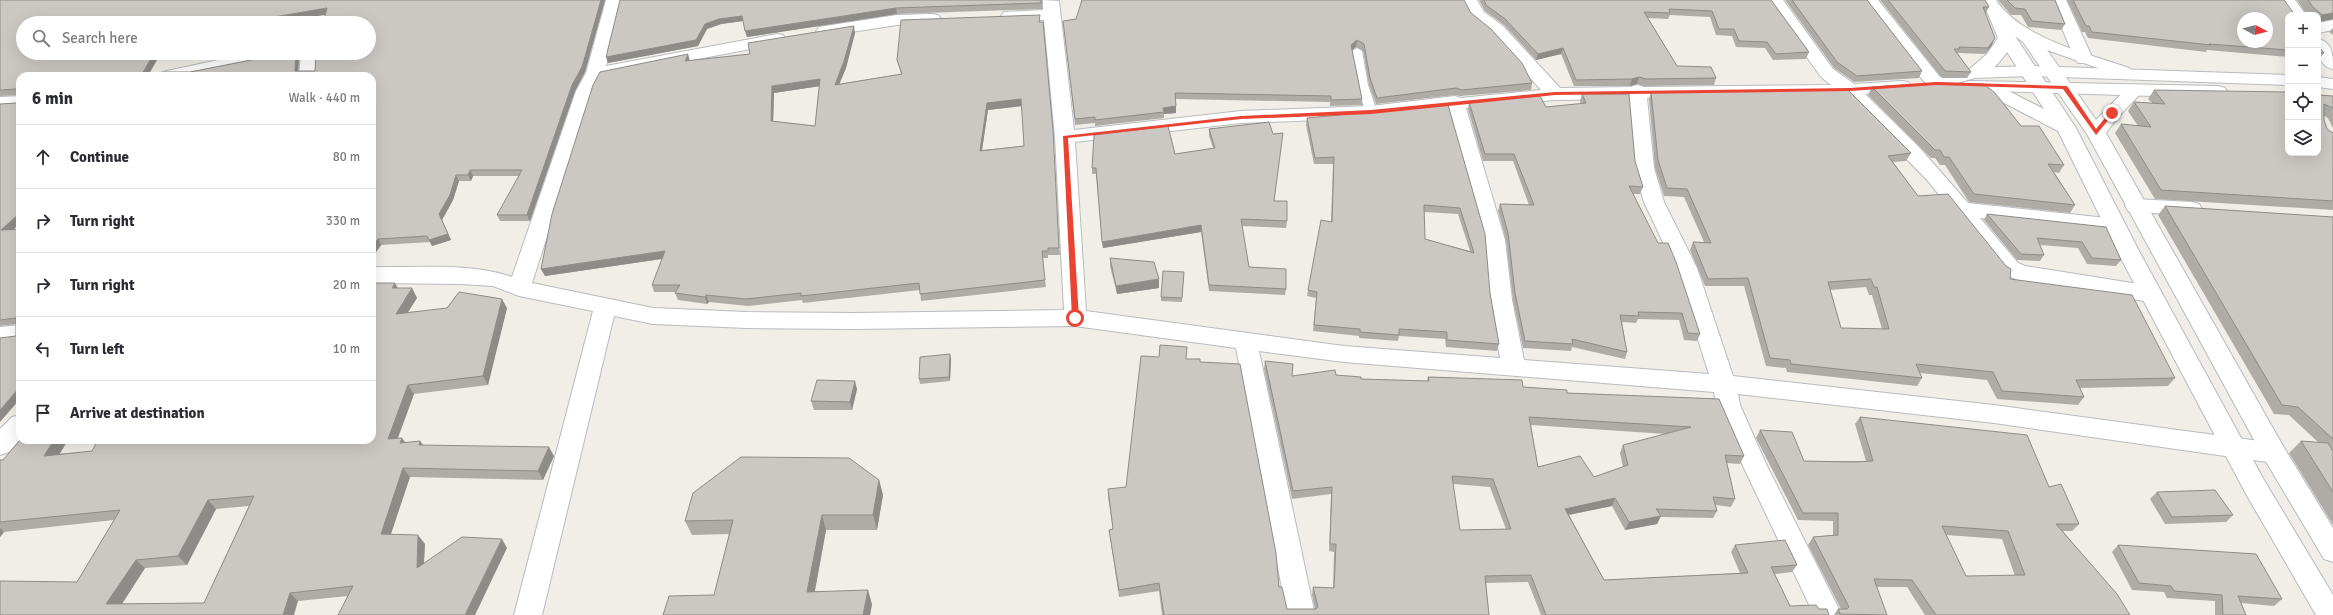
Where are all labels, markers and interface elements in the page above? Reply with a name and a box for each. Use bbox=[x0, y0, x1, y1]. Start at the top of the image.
north arrow bbox=[2237, 12, 2273, 48]
map controls bbox=[2285, 12, 2321, 156]
button: + bbox=[2285, 12, 2321, 48]
search box bbox=[16, 16, 376, 60]
icon: search bbox=[30, 27, 52, 49]
text: Search here bbox=[62, 29, 138, 47]
button: − bbox=[2285, 48, 2321, 84]
button: locate bbox=[2285, 84, 2321, 120]
text: 6 min bbox=[32, 88, 73, 109]
text: Walk · 440 m bbox=[289, 90, 360, 106]
route end bbox=[2103, 104, 2121, 122]
button: layers bbox=[2285, 120, 2321, 156]
icon: ahead bbox=[32, 146, 54, 168]
text: Continue bbox=[70, 148, 129, 166]
text: 80 m bbox=[333, 149, 360, 165]
icon: right bbox=[32, 210, 54, 232]
text: Turn right bbox=[70, 212, 135, 230]
text: 330 m bbox=[326, 213, 360, 229]
icon: right bbox=[32, 274, 54, 296]
text: Turn right bbox=[70, 276, 135, 294]
text: 20 m bbox=[333, 277, 360, 293]
route start bbox=[1066, 309, 1084, 327]
icon: left bbox=[32, 338, 54, 360]
text: Turn left bbox=[70, 340, 124, 358]
text: 10 m bbox=[333, 341, 360, 357]
icon: arrive bbox=[32, 402, 54, 424]
text: Arrive at destination bbox=[70, 404, 205, 422]

